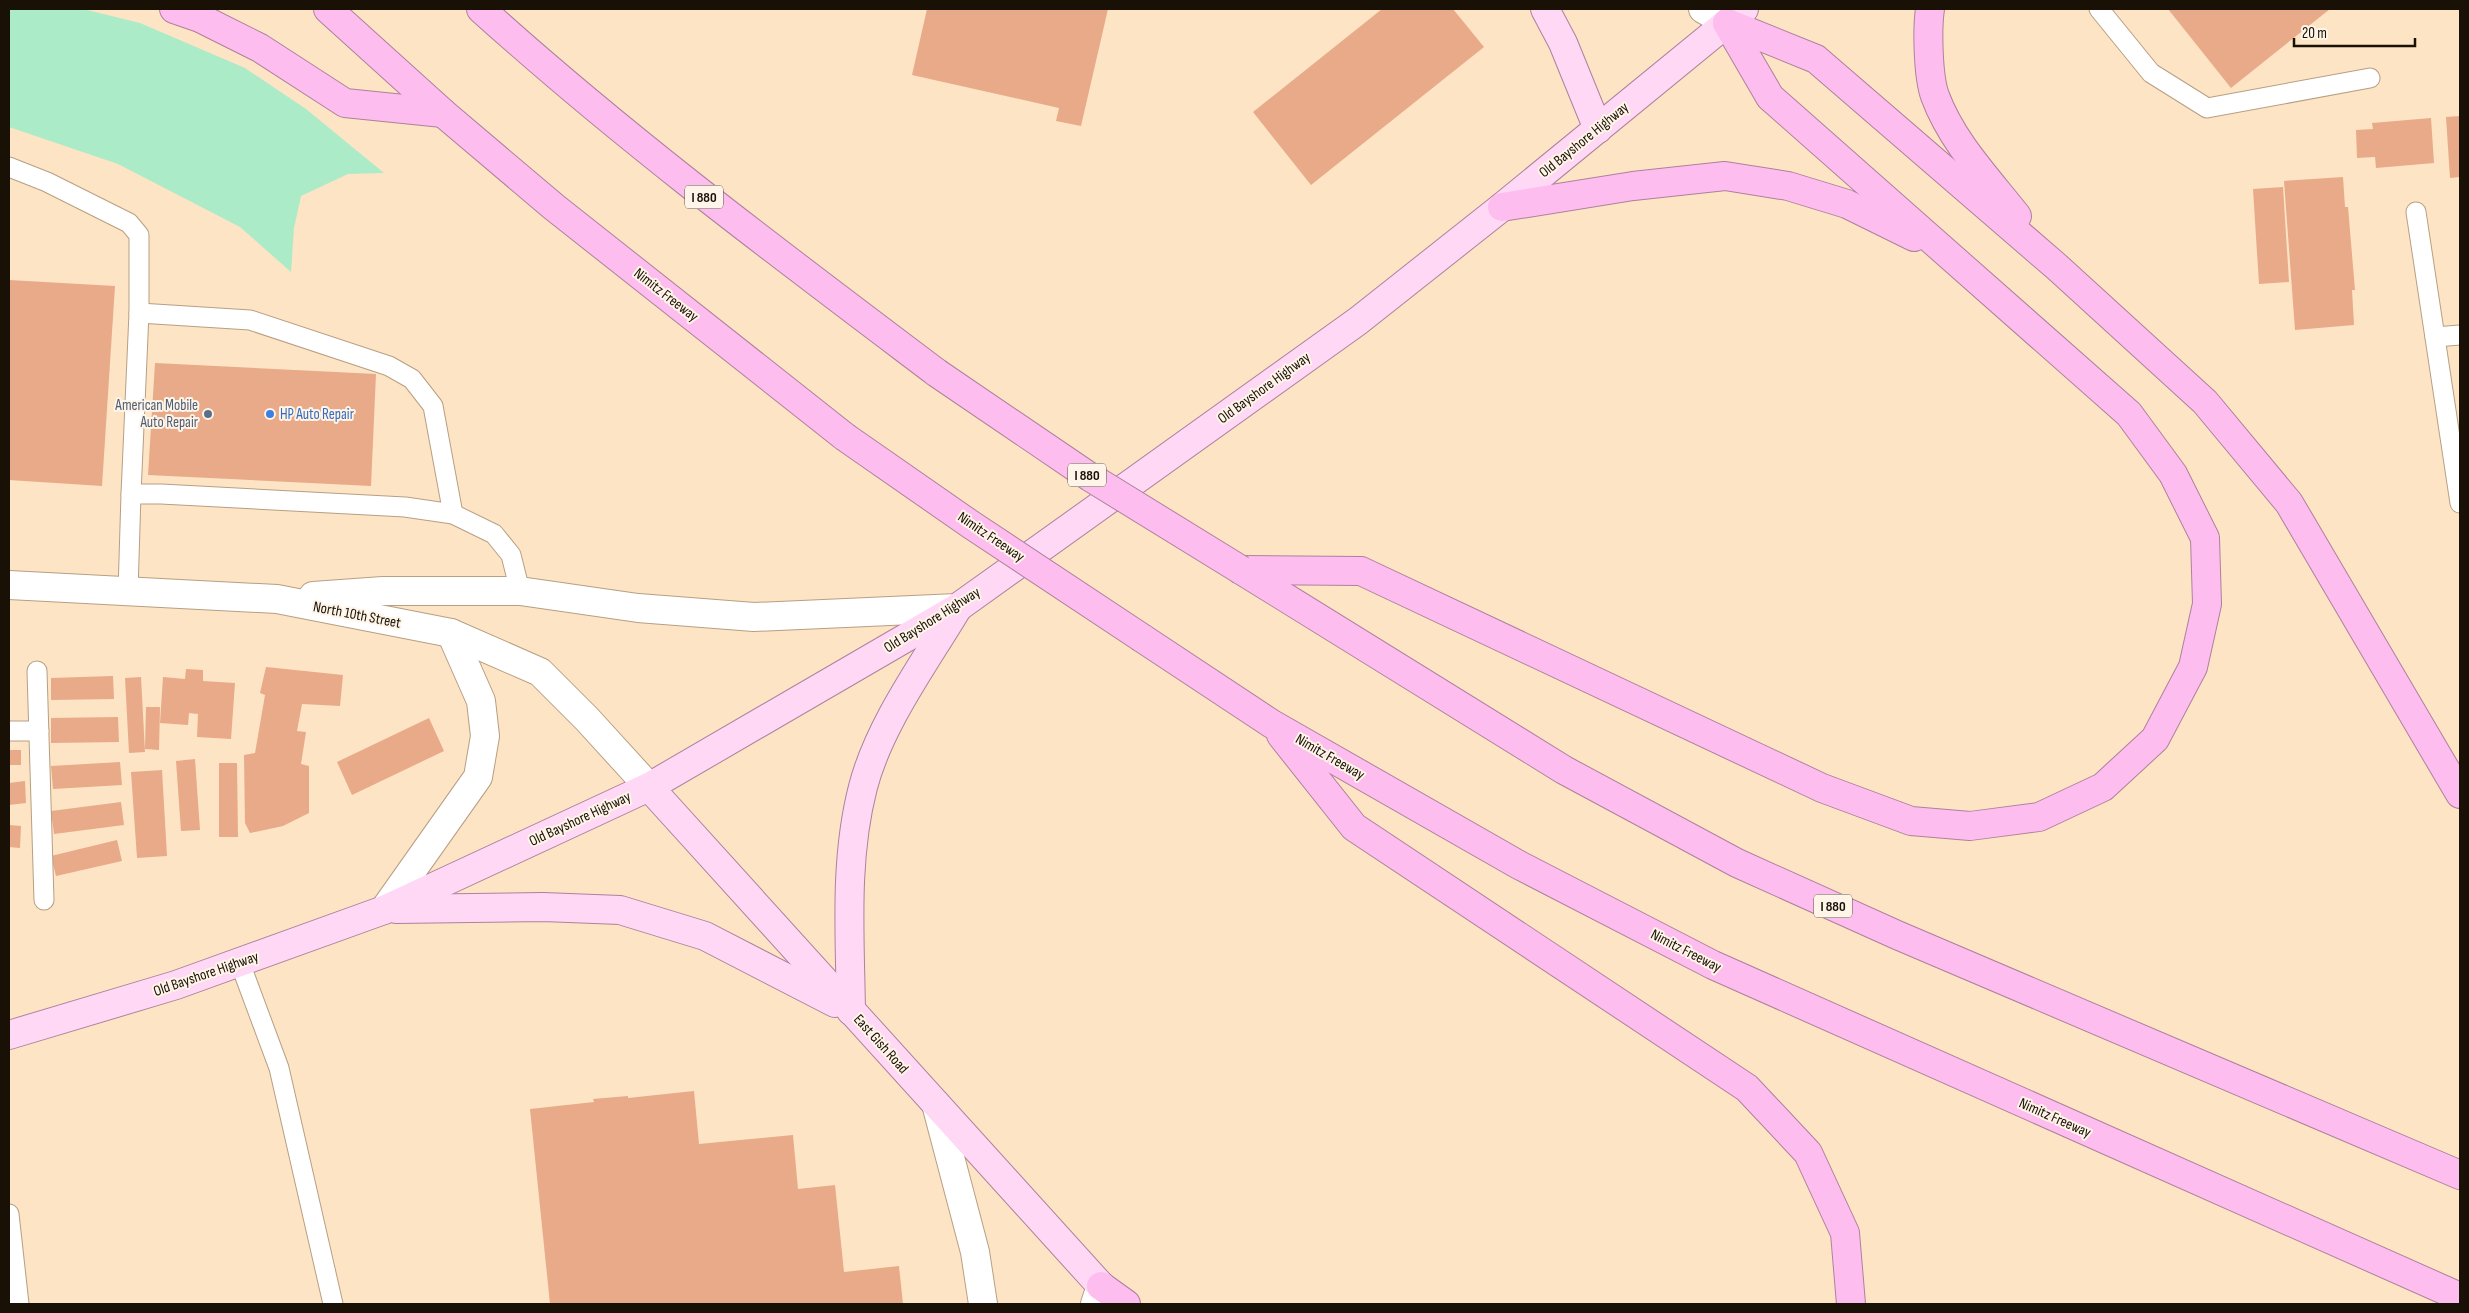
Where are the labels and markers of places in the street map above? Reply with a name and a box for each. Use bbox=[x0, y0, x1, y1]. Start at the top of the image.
place label: American Mobile Auto Repair bbox=[114, 396, 199, 432]
place label: HP Auto Repair bbox=[280, 405, 355, 424]
marker: American Mobile Auto Repair bbox=[202, 408, 214, 420]
marker: HP Auto Repair bbox=[264, 408, 276, 420]

